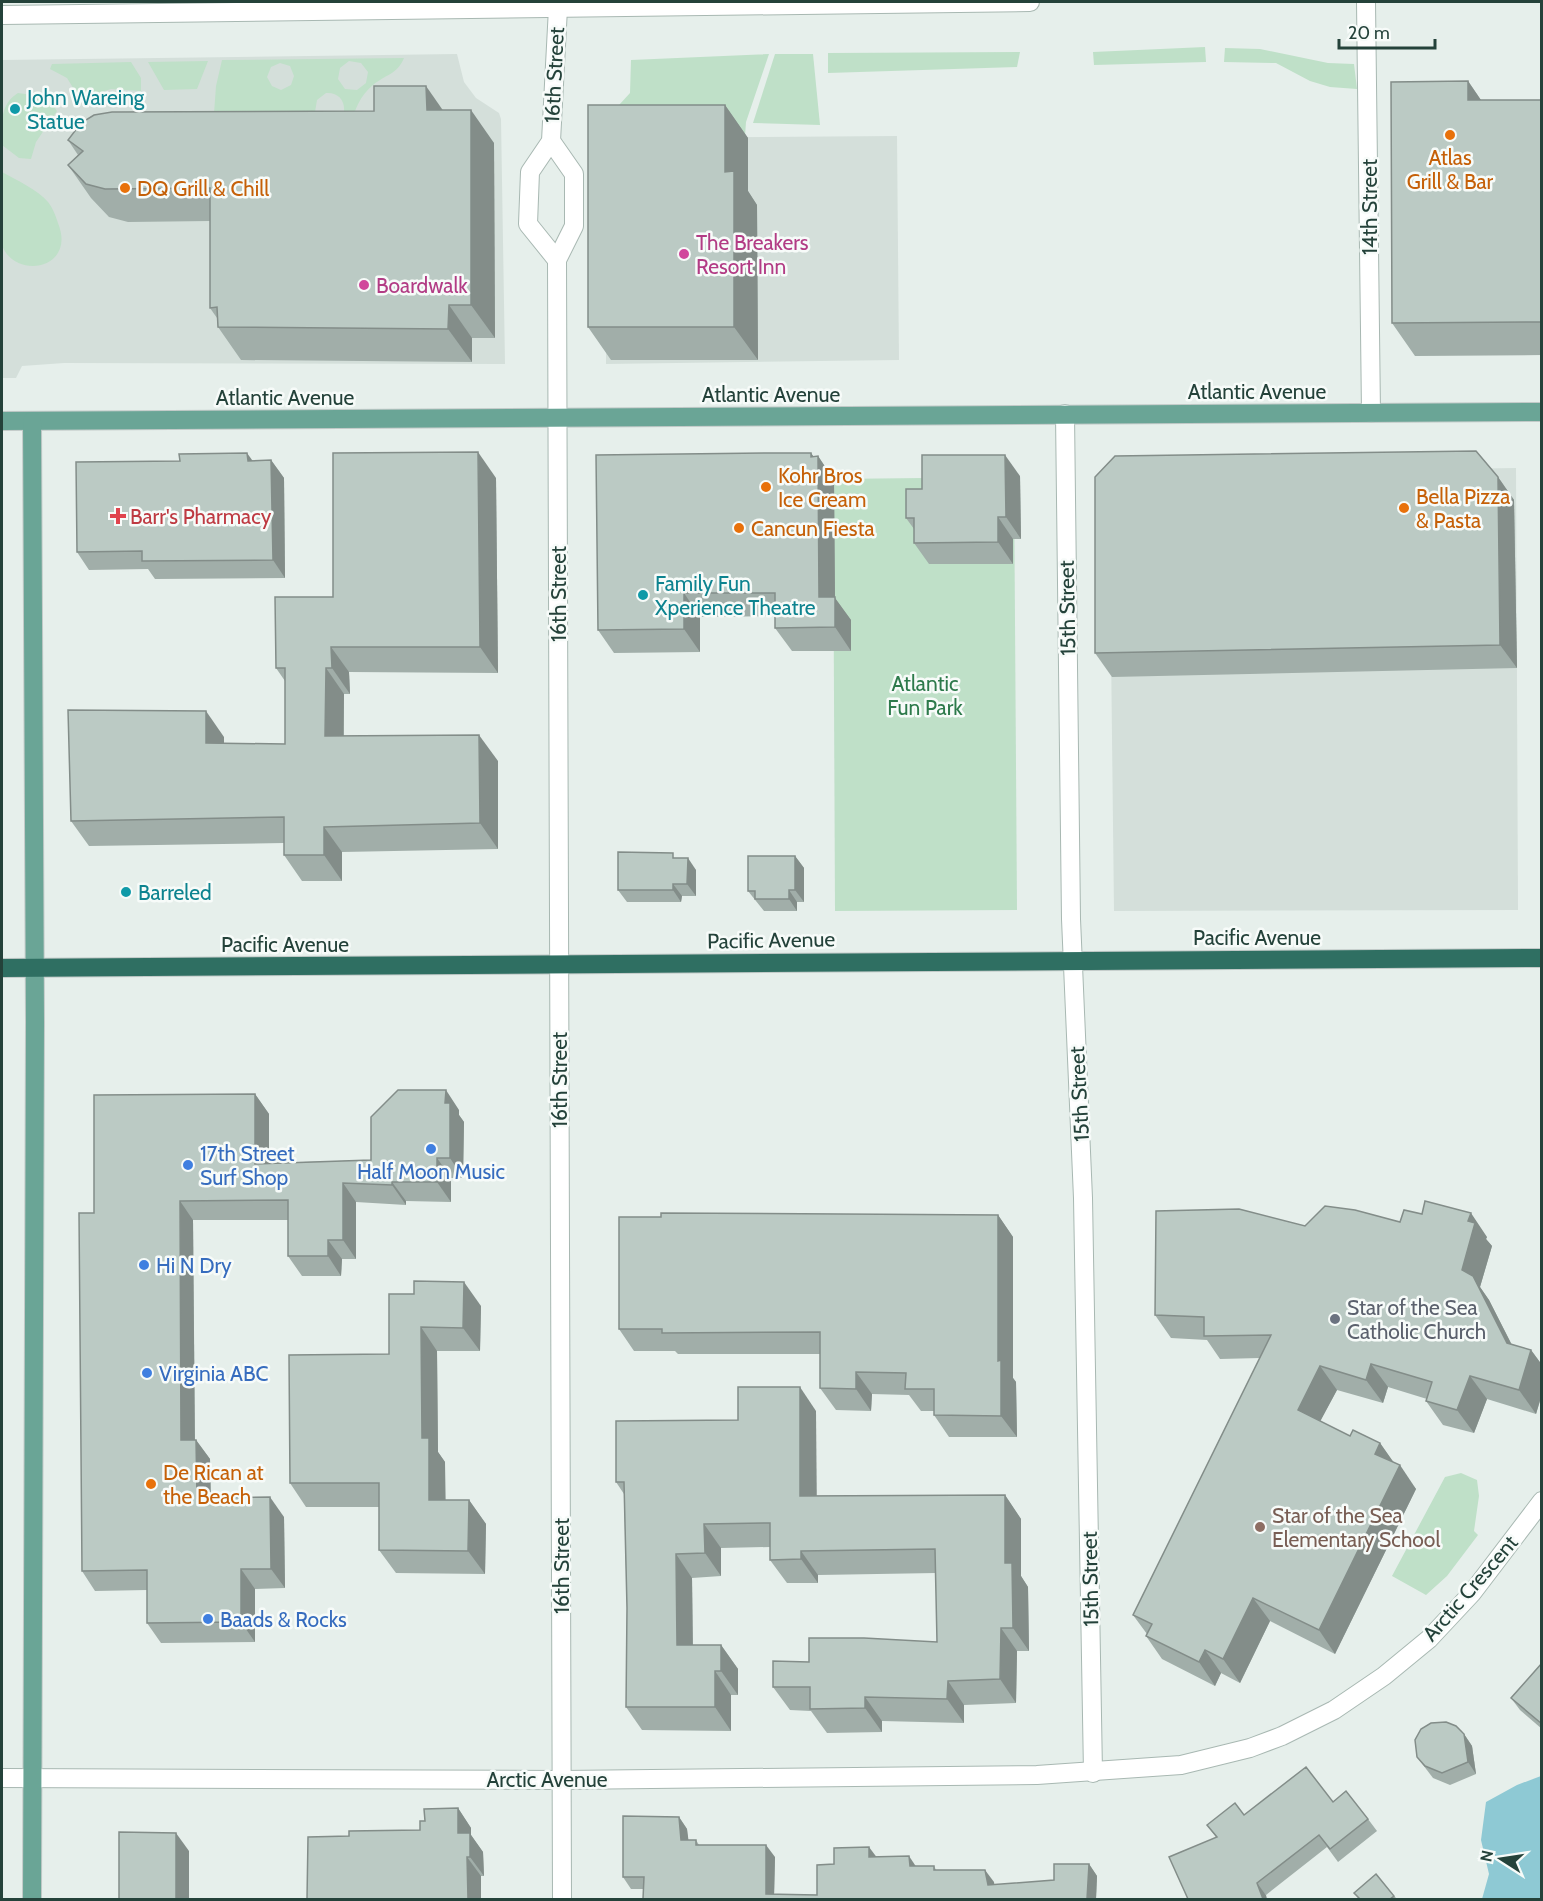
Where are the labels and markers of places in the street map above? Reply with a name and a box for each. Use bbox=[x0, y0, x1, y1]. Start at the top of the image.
place label: John Wareing Statue bbox=[26, 85, 145, 134]
marker: John Wareing Statue bbox=[8, 102, 22, 116]
marker: Atlas Grill & Bar bbox=[1443, 128, 1457, 142]
place label: Atlas Grill & Bar bbox=[1407, 145, 1494, 194]
place label: DQ Grill & Chill bbox=[137, 176, 269, 201]
marker: DQ Grill & Chill bbox=[118, 181, 132, 195]
place label: The Breakers Resort Inn bbox=[696, 230, 809, 279]
marker: The Breakers Resort Inn bbox=[677, 247, 691, 261]
place label: Boardwalk bbox=[376, 273, 468, 298]
marker: Boardwalk bbox=[357, 278, 371, 292]
place label: Kohr Bros Ice Cream bbox=[778, 463, 866, 512]
marker: Kohr Bros Ice Cream bbox=[759, 480, 773, 494]
place label: Bella Pizza & Pasta bbox=[1416, 484, 1510, 533]
marker: Bella Pizza & Pasta bbox=[1397, 501, 1411, 515]
place label: Barr's Pharmacy bbox=[130, 504, 272, 529]
marker: Barr's Pharmacy bbox=[111, 509, 125, 523]
place label: Cancun Fiesta bbox=[751, 516, 875, 541]
marker: Cancun Fiesta bbox=[732, 521, 746, 535]
place label: Family Fun Xperience Theatre bbox=[655, 571, 816, 620]
marker: Family Fun Xperience Theatre bbox=[636, 588, 650, 602]
place label: Barreled bbox=[138, 880, 212, 905]
marker: Barreled bbox=[119, 885, 133, 899]
place label: 17th Street Surf Shop bbox=[200, 1141, 295, 1190]
marker: Half Moon Music bbox=[424, 1142, 438, 1156]
marker: 17th Street Surf Shop bbox=[181, 1158, 195, 1172]
place label: Half Moon Music bbox=[357, 1159, 505, 1184]
place label: Hi N Dry bbox=[156, 1253, 232, 1278]
marker: Hi N Dry bbox=[137, 1258, 151, 1272]
place label: Star of the Sea Catholic Church bbox=[1347, 1295, 1486, 1344]
marker: Star of the Sea Catholic Church bbox=[1328, 1312, 1342, 1326]
place label: Virginia ABC bbox=[159, 1361, 268, 1386]
marker: Virginia ABC bbox=[140, 1366, 154, 1380]
place label: De Rican at the Beach bbox=[163, 1460, 264, 1509]
marker: De Rican at the Beach bbox=[144, 1477, 158, 1491]
place label: Star of the Sea Elementary School bbox=[1272, 1503, 1440, 1552]
marker: Star of the Sea Elementary School bbox=[1253, 1520, 1267, 1534]
place label: Baads & Rocks bbox=[220, 1607, 347, 1632]
marker: Baads & Rocks bbox=[201, 1612, 215, 1626]

